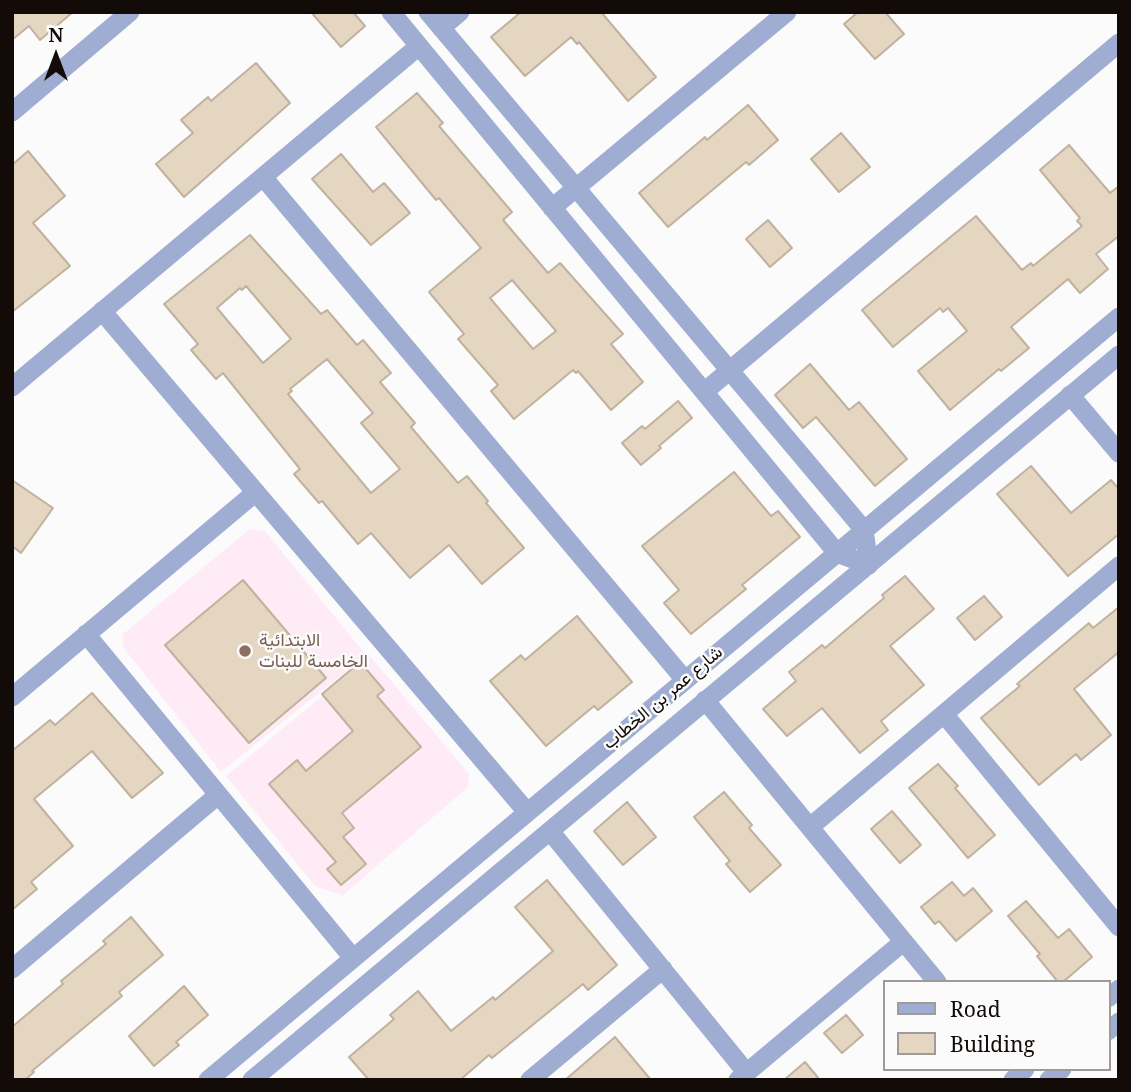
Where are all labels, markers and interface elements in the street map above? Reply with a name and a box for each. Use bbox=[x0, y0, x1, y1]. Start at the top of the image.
north arrow bbox=[21, 21, 91, 91]
text: N bbox=[49, 22, 63, 48]
place label: الابتدائية الخامسة للبنات bbox=[259, 630, 368, 672]
street label: شارع عمر بن الخطاب bbox=[599, 642, 727, 754]
marker: الابتدائية الخامسة للبنات bbox=[237, 643, 253, 659]
legend bbox=[883, 980, 1110, 1071]
text: Road bbox=[950, 995, 1001, 1023]
text: Building bbox=[950, 1030, 1035, 1058]

